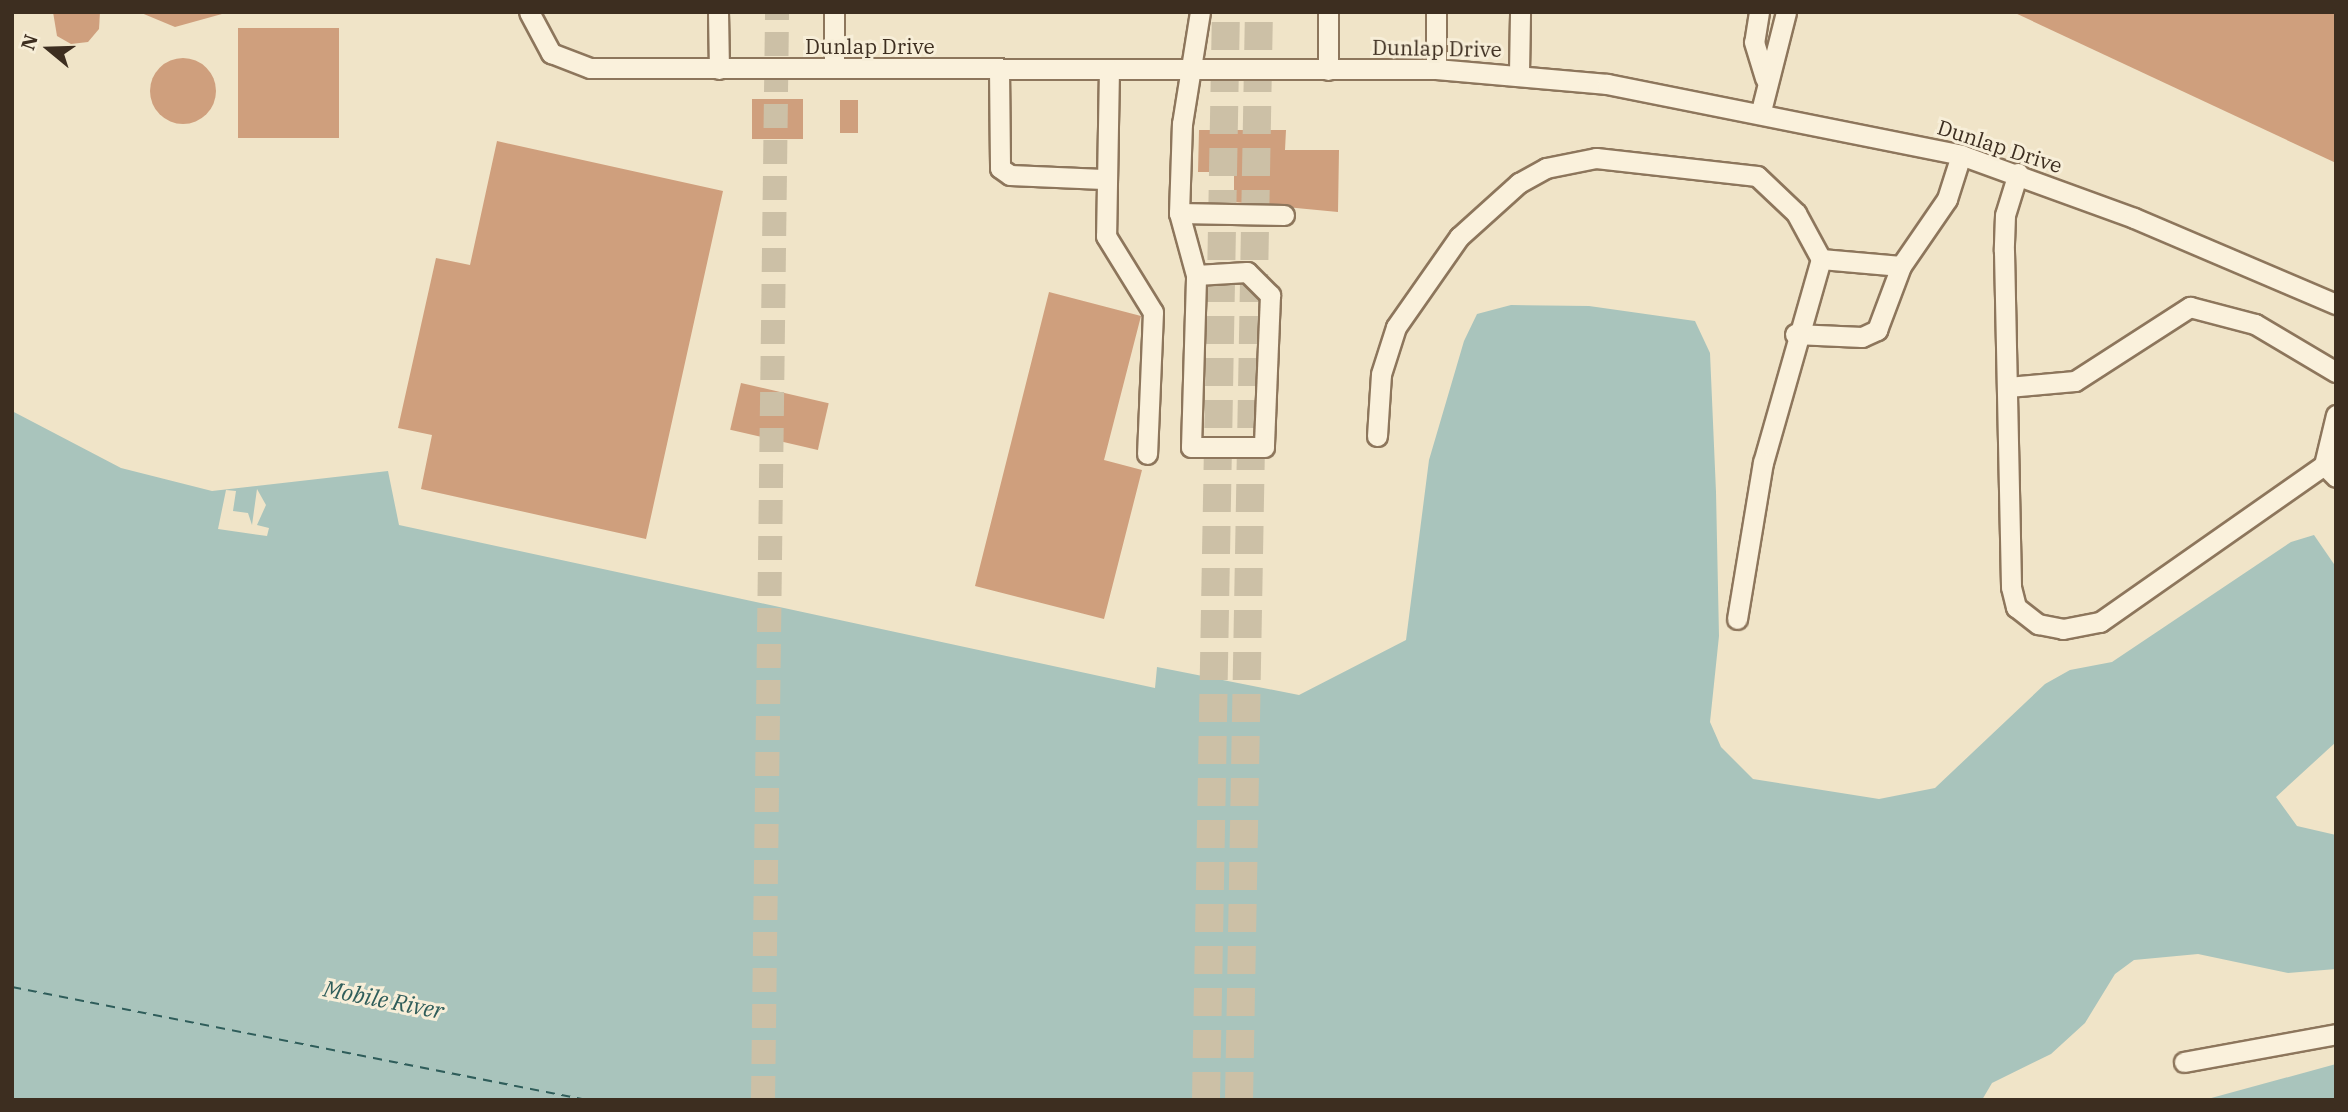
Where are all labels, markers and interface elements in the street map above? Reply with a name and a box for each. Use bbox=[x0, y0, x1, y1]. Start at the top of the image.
north arrow bbox=[14, 14, 84, 84]
text: N bbox=[15, 31, 43, 53]
street label: Dunlap Drive bbox=[805, 33, 935, 59]
street label: Dunlap Drive bbox=[1372, 34, 1502, 62]
street label: Dunlap Drive bbox=[1934, 114, 2066, 178]
water label: Mobile River bbox=[321, 974, 447, 1024]

